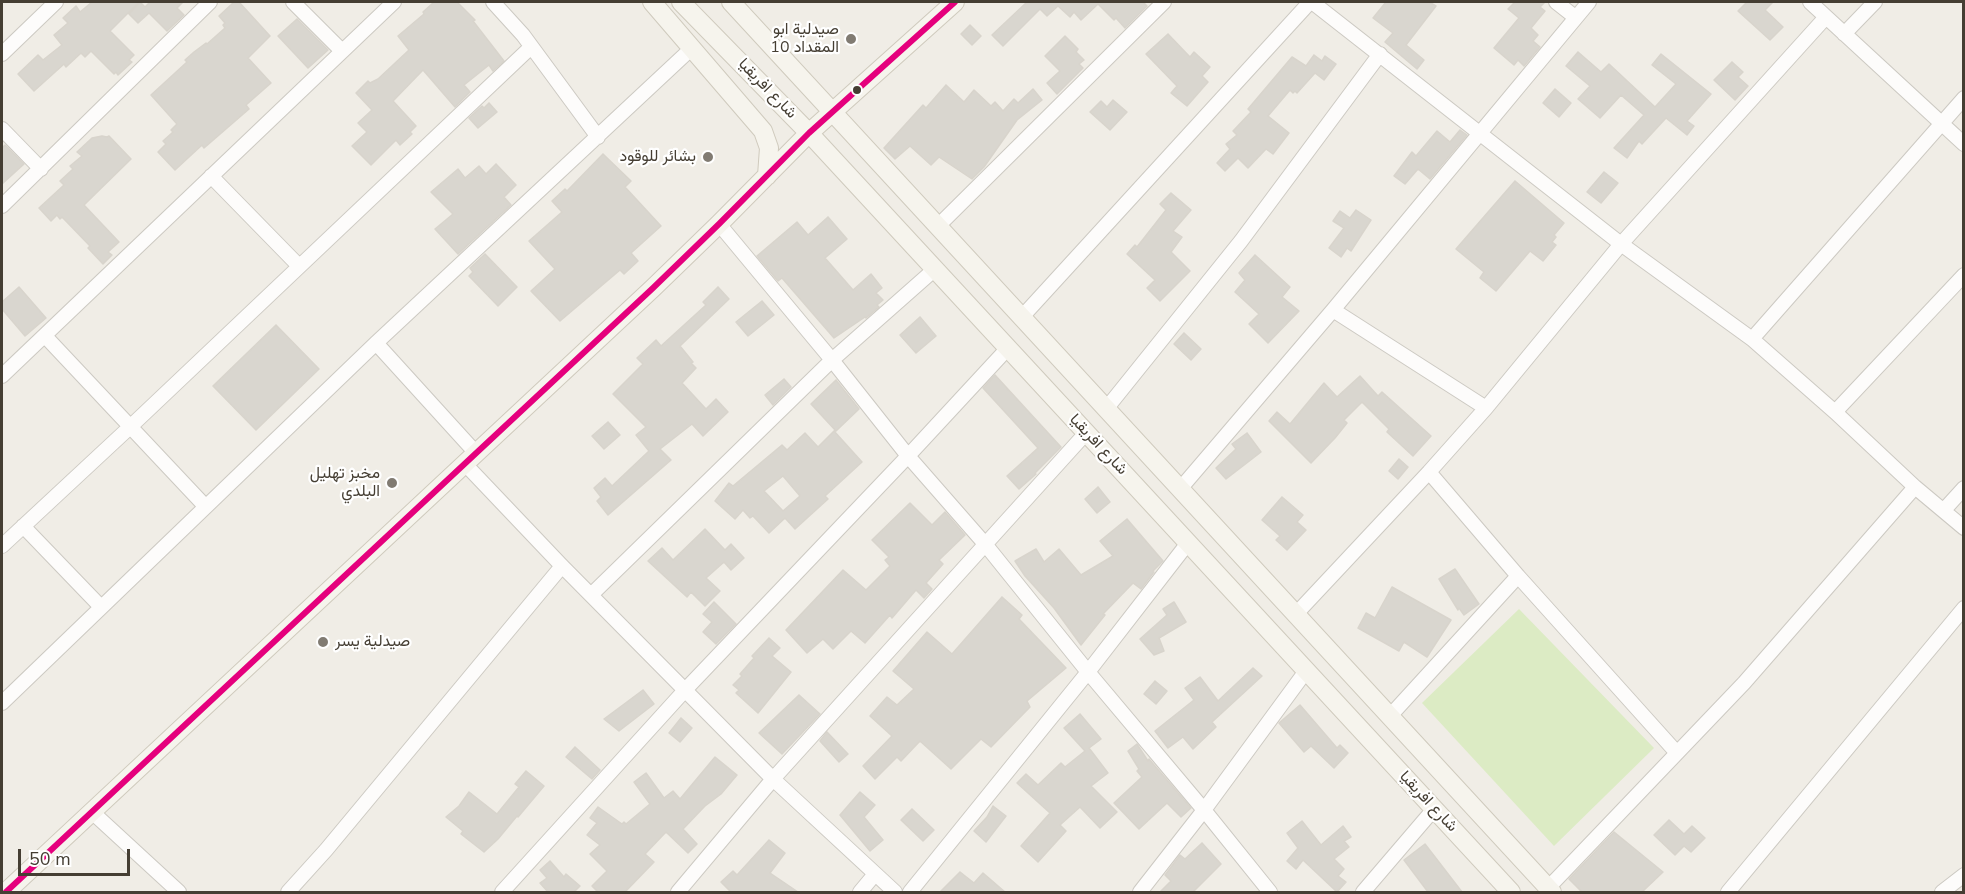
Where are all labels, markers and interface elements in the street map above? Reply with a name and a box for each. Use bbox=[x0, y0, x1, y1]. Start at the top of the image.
place label: صيدلية ابو المقداد 10 bbox=[770, 20, 839, 58]
marker: صيدلية ابو المقداد 10 bbox=[844, 32, 858, 46]
street label: شارع افريقيا bbox=[734, 55, 800, 123]
unlabelled marker bbox=[851, 84, 863, 96]
place label: بشائر للوقود bbox=[619, 147, 696, 167]
marker: بشائر للوقود bbox=[701, 150, 715, 164]
street label: شارع افريقيا bbox=[1065, 411, 1131, 479]
place label: مخبز تهليل البلدي bbox=[310, 464, 380, 502]
marker: مخبز تهليل البلدي bbox=[385, 476, 399, 490]
place label: صيدلية يسر bbox=[335, 632, 410, 652]
marker: صيدلية يسر bbox=[316, 635, 330, 649]
street label: شارع افريقيا bbox=[1395, 768, 1461, 836]
scale bar bbox=[21, 837, 134, 875]
text: 50 m bbox=[29, 847, 71, 871]

